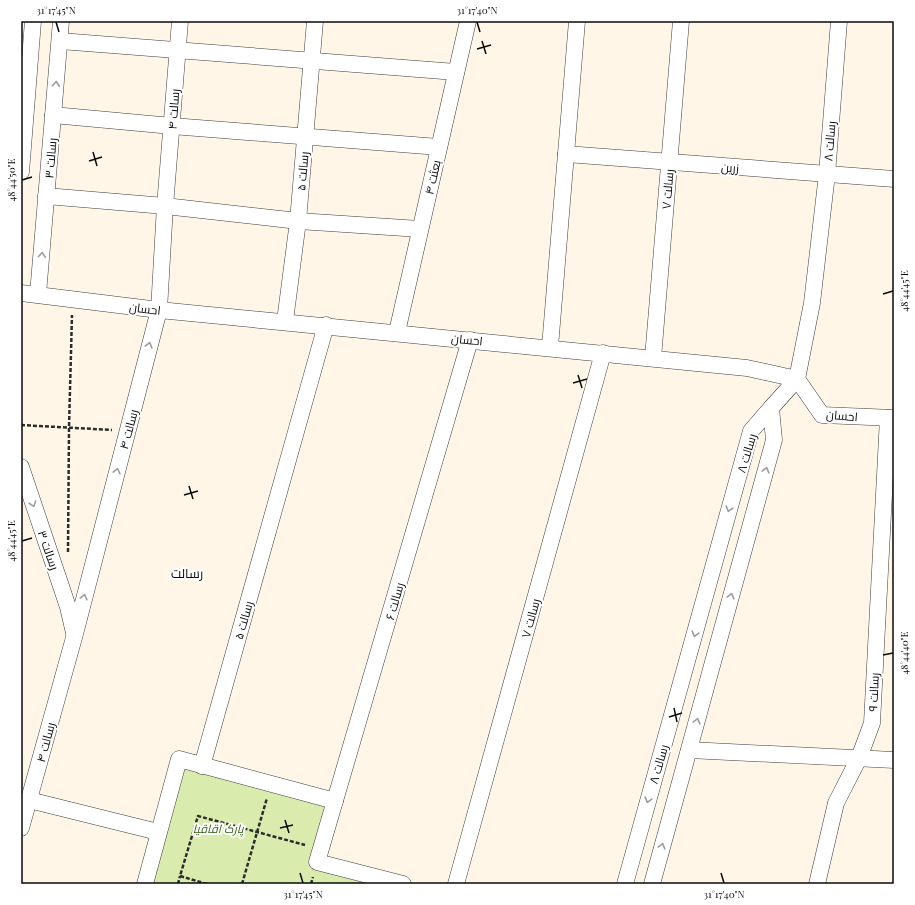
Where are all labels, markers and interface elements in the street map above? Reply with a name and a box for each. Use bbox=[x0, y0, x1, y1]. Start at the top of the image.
text: 31°17'45"N bbox=[36, 3, 76, 17]
text: 31°17'40"N bbox=[456, 3, 498, 17]
one-way arrow bbox=[51, 81, 60, 87]
street label: رسالت ۴ bbox=[164, 88, 182, 130]
street label: رسالت ۸ bbox=[819, 120, 839, 162]
street label: رسالت ۳ bbox=[40, 137, 60, 179]
street label: رسالت ۵ bbox=[292, 151, 312, 191]
text: 48°44'50"E bbox=[4, 158, 18, 202]
street label: بعثت ۴ bbox=[420, 158, 444, 196]
street label: زرین bbox=[721, 158, 739, 176]
street label: رسالت ۷ bbox=[657, 168, 677, 210]
one-way arrow bbox=[37, 252, 46, 258]
text: 48°44'45"E bbox=[897, 270, 911, 312]
street label: احسان bbox=[128, 298, 162, 318]
street label: احسان bbox=[450, 329, 484, 349]
one-way arrow bbox=[145, 342, 153, 348]
street label: احسان bbox=[825, 406, 859, 424]
street label: رسالت ۴ bbox=[115, 407, 141, 451]
street label: رسالت ۸ bbox=[732, 431, 760, 475]
one-way arrow bbox=[761, 467, 769, 474]
one-way arrow bbox=[112, 468, 121, 475]
one-way arrow bbox=[29, 500, 37, 507]
one-way arrow bbox=[725, 505, 734, 512]
text: 48°44'45"E bbox=[4, 520, 18, 562]
street label: رسالت ۳ bbox=[35, 528, 63, 572]
district label: رسالت bbox=[171, 564, 203, 581]
street label: رسالت ۶ bbox=[381, 580, 407, 622]
one-way arrow bbox=[726, 592, 735, 599]
one-way arrow bbox=[80, 593, 88, 600]
street label: رسالت ۷ bbox=[517, 597, 543, 639]
street label: رسالت ۵ bbox=[230, 599, 256, 641]
one-way arrow bbox=[691, 631, 699, 637]
text: 48°44'40"E bbox=[897, 631, 911, 675]
street label: رسالت ۹ bbox=[864, 672, 882, 712]
one-way arrow bbox=[692, 718, 701, 725]
street label: رسالت ۴ bbox=[32, 720, 58, 764]
street label: رسالت ۸ bbox=[645, 742, 671, 786]
one-way arrow bbox=[645, 797, 653, 803]
park label: پارک اقاقیا bbox=[193, 820, 244, 837]
one-way arrow bbox=[657, 843, 666, 850]
text: 31°17'45"N bbox=[283, 887, 323, 901]
text: 31°17'40"N bbox=[703, 887, 745, 901]

